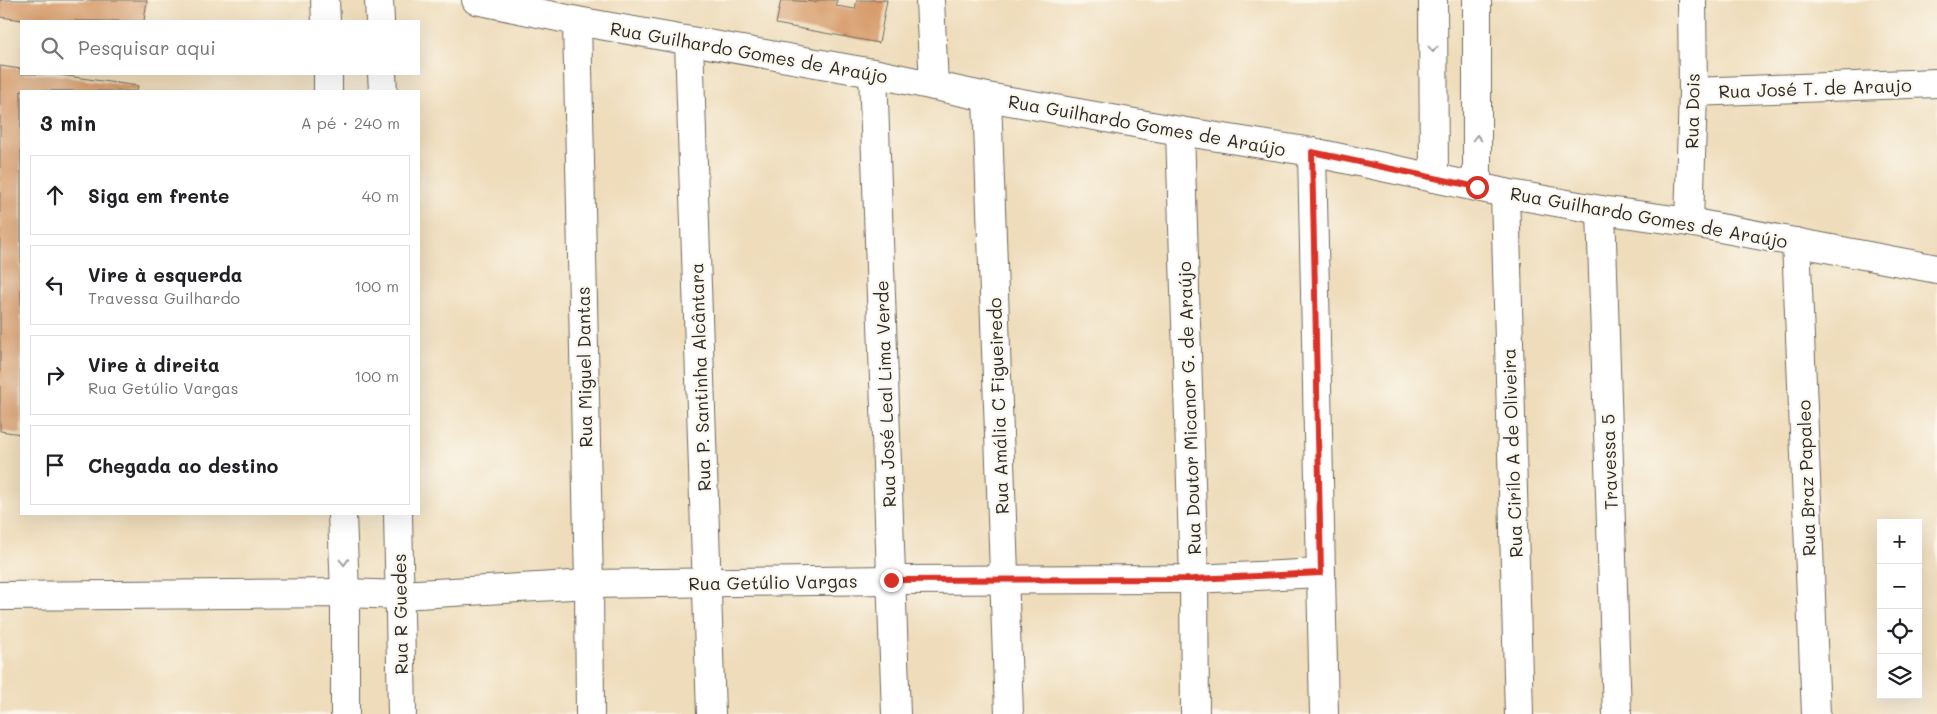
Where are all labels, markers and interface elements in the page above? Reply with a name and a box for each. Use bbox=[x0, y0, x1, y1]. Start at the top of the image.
street label: Rua Guilhardo Gomes de Araújo bbox=[608, 16, 890, 88]
search box bbox=[20, 20, 420, 75]
icon: search bbox=[38, 34, 66, 62]
text: Pesquisar aqui bbox=[78, 35, 216, 60]
one-way arrow bbox=[1428, 45, 1438, 53]
street label: Rua Dois bbox=[1679, 73, 1705, 149]
street label: Rua José T. de Araujo bbox=[1718, 73, 1912, 103]
street label: Rua Guilhardo Gomes de Araújo bbox=[1006, 89, 1288, 161]
text: 3 min bbox=[40, 109, 96, 136]
text: A pé · 240 m bbox=[301, 112, 400, 133]
one-way arrow bbox=[1472, 134, 1482, 142]
route start bbox=[1466, 176, 1489, 199]
icon: ahead bbox=[41, 181, 69, 209]
street label: Rua Guilhardo Gomes de Araújo bbox=[1508, 181, 1790, 253]
text: Siga em frente bbox=[88, 183, 229, 208]
text: 40 m bbox=[362, 185, 399, 206]
street label: Rua Doutor Micanor G. de Araújo bbox=[1172, 260, 1206, 555]
text: Vire à esquerda bbox=[88, 262, 243, 287]
street label: Rua P. Santinha Alcântara bbox=[684, 262, 716, 492]
icon: left bbox=[41, 271, 69, 299]
text: 100 m bbox=[354, 275, 399, 296]
street label: Rua José Leal Lima Verde bbox=[869, 280, 901, 508]
street label: Rua Miguel Dantas bbox=[571, 286, 597, 448]
text: Travessa Guilhardo bbox=[88, 287, 240, 308]
street label: Rua Amália C Figueiredo bbox=[982, 297, 1014, 515]
street label: Rua Cirílo A de Oliveira bbox=[1496, 348, 1528, 558]
text: Vire à direita bbox=[88, 352, 220, 377]
icon: right bbox=[41, 361, 69, 389]
text: 100 m bbox=[354, 365, 399, 386]
text: Rua Getúlio Vargas bbox=[88, 377, 238, 398]
street label: Rua Braz Papaleo bbox=[1791, 399, 1821, 557]
street label: Travessa 5 bbox=[1595, 414, 1623, 510]
icon: arrive bbox=[41, 451, 69, 479]
text: Chegada ao destino bbox=[88, 453, 278, 478]
map controls bbox=[1877, 519, 1922, 699]
button: + bbox=[1877, 519, 1922, 564]
street label: Rua R Guedes bbox=[387, 553, 413, 675]
one-way arrow bbox=[338, 559, 349, 567]
button: − bbox=[1877, 564, 1922, 609]
street label: Rua Getúlio Vargas bbox=[688, 569, 858, 595]
route end bbox=[880, 569, 903, 592]
button: locate bbox=[1877, 609, 1922, 654]
button: layers bbox=[1877, 654, 1922, 699]

